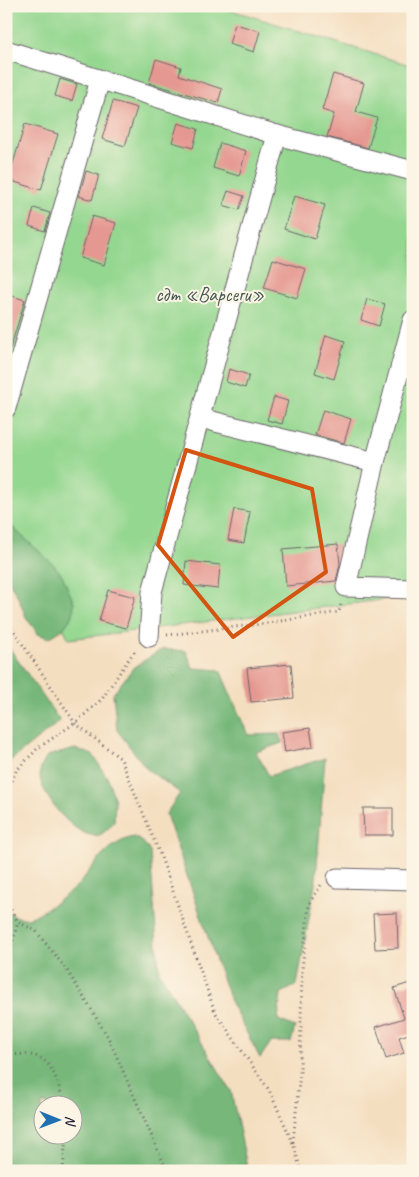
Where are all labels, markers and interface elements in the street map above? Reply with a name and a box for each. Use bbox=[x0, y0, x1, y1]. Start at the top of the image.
park label: сдт «Варсеги» bbox=[156, 282, 264, 307]
north arrow bbox=[32, 1094, 82, 1144]
text: N bbox=[62, 1116, 79, 1127]

